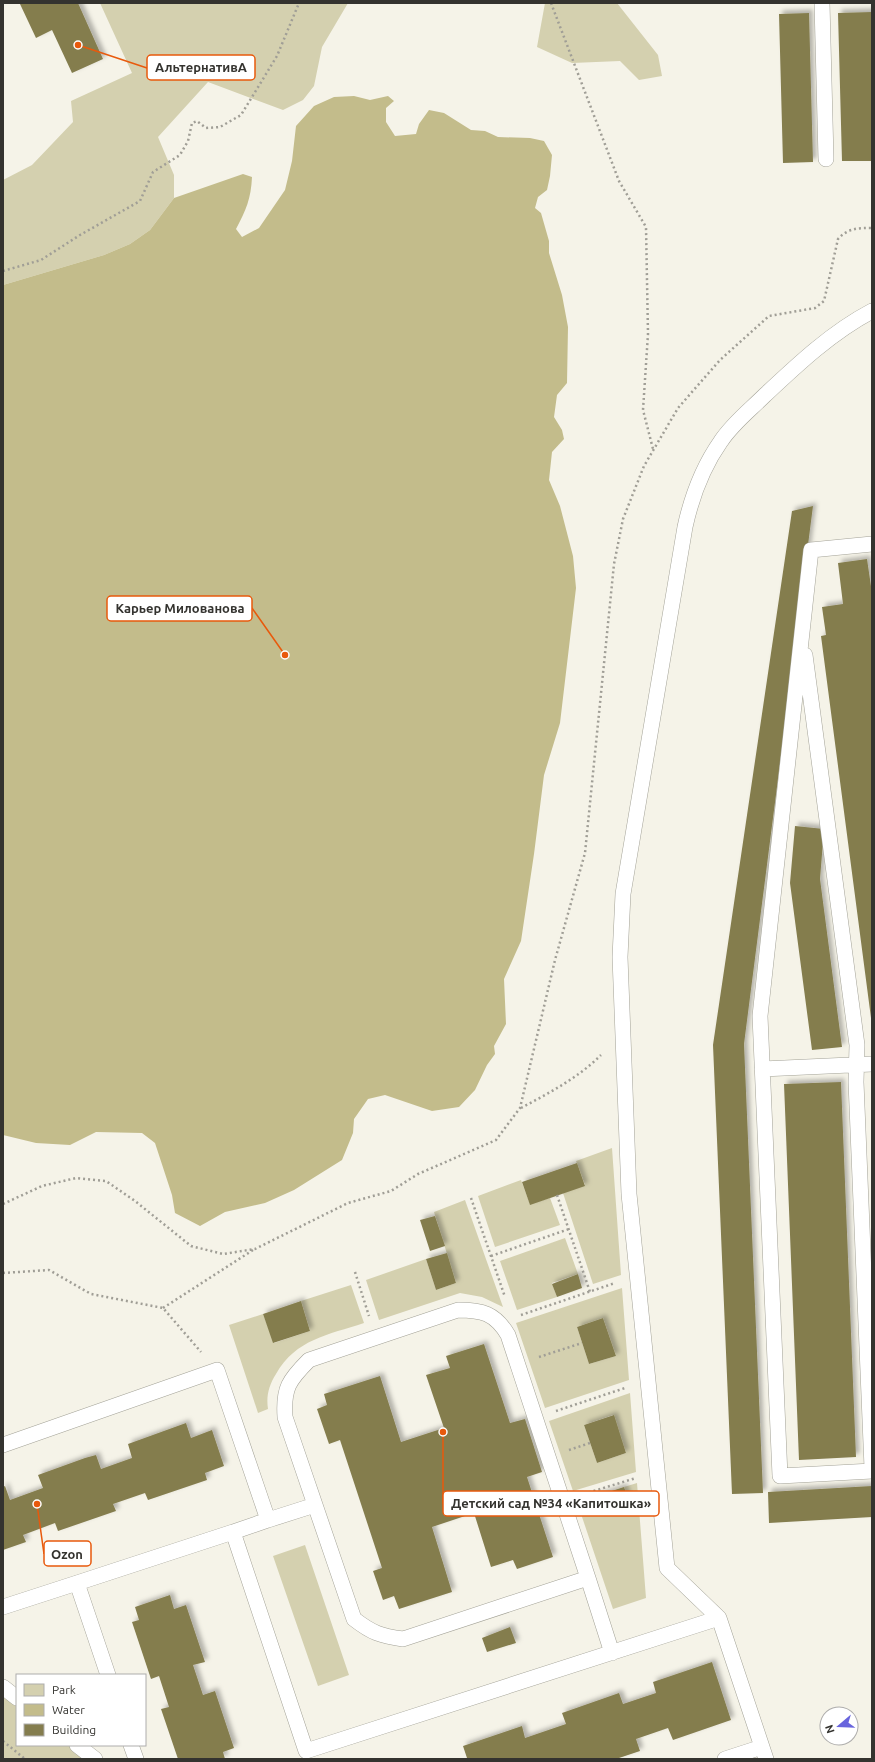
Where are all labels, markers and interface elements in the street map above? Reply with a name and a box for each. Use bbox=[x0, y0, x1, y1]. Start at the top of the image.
callout: АльтернативА bbox=[147, 55, 255, 80]
text: АльтернативА bbox=[155, 60, 248, 74]
callout: Карьер Милованова bbox=[107, 596, 252, 621]
text: Карьер Милованова bbox=[115, 601, 245, 615]
callout: Детский сад №34 «Капитошка» bbox=[443, 1491, 659, 1516]
text: Детский сад №34 «Капитошка» bbox=[451, 1496, 652, 1510]
callout: Ozon bbox=[44, 1541, 91, 1566]
text: Ozon bbox=[51, 1547, 83, 1561]
legend bbox=[16, 1674, 146, 1746]
text: Park bbox=[52, 1683, 76, 1696]
text: Water bbox=[52, 1703, 85, 1716]
north arrow bbox=[819, 1706, 859, 1746]
text: Building bbox=[52, 1723, 96, 1736]
text: N bbox=[823, 1723, 837, 1735]

